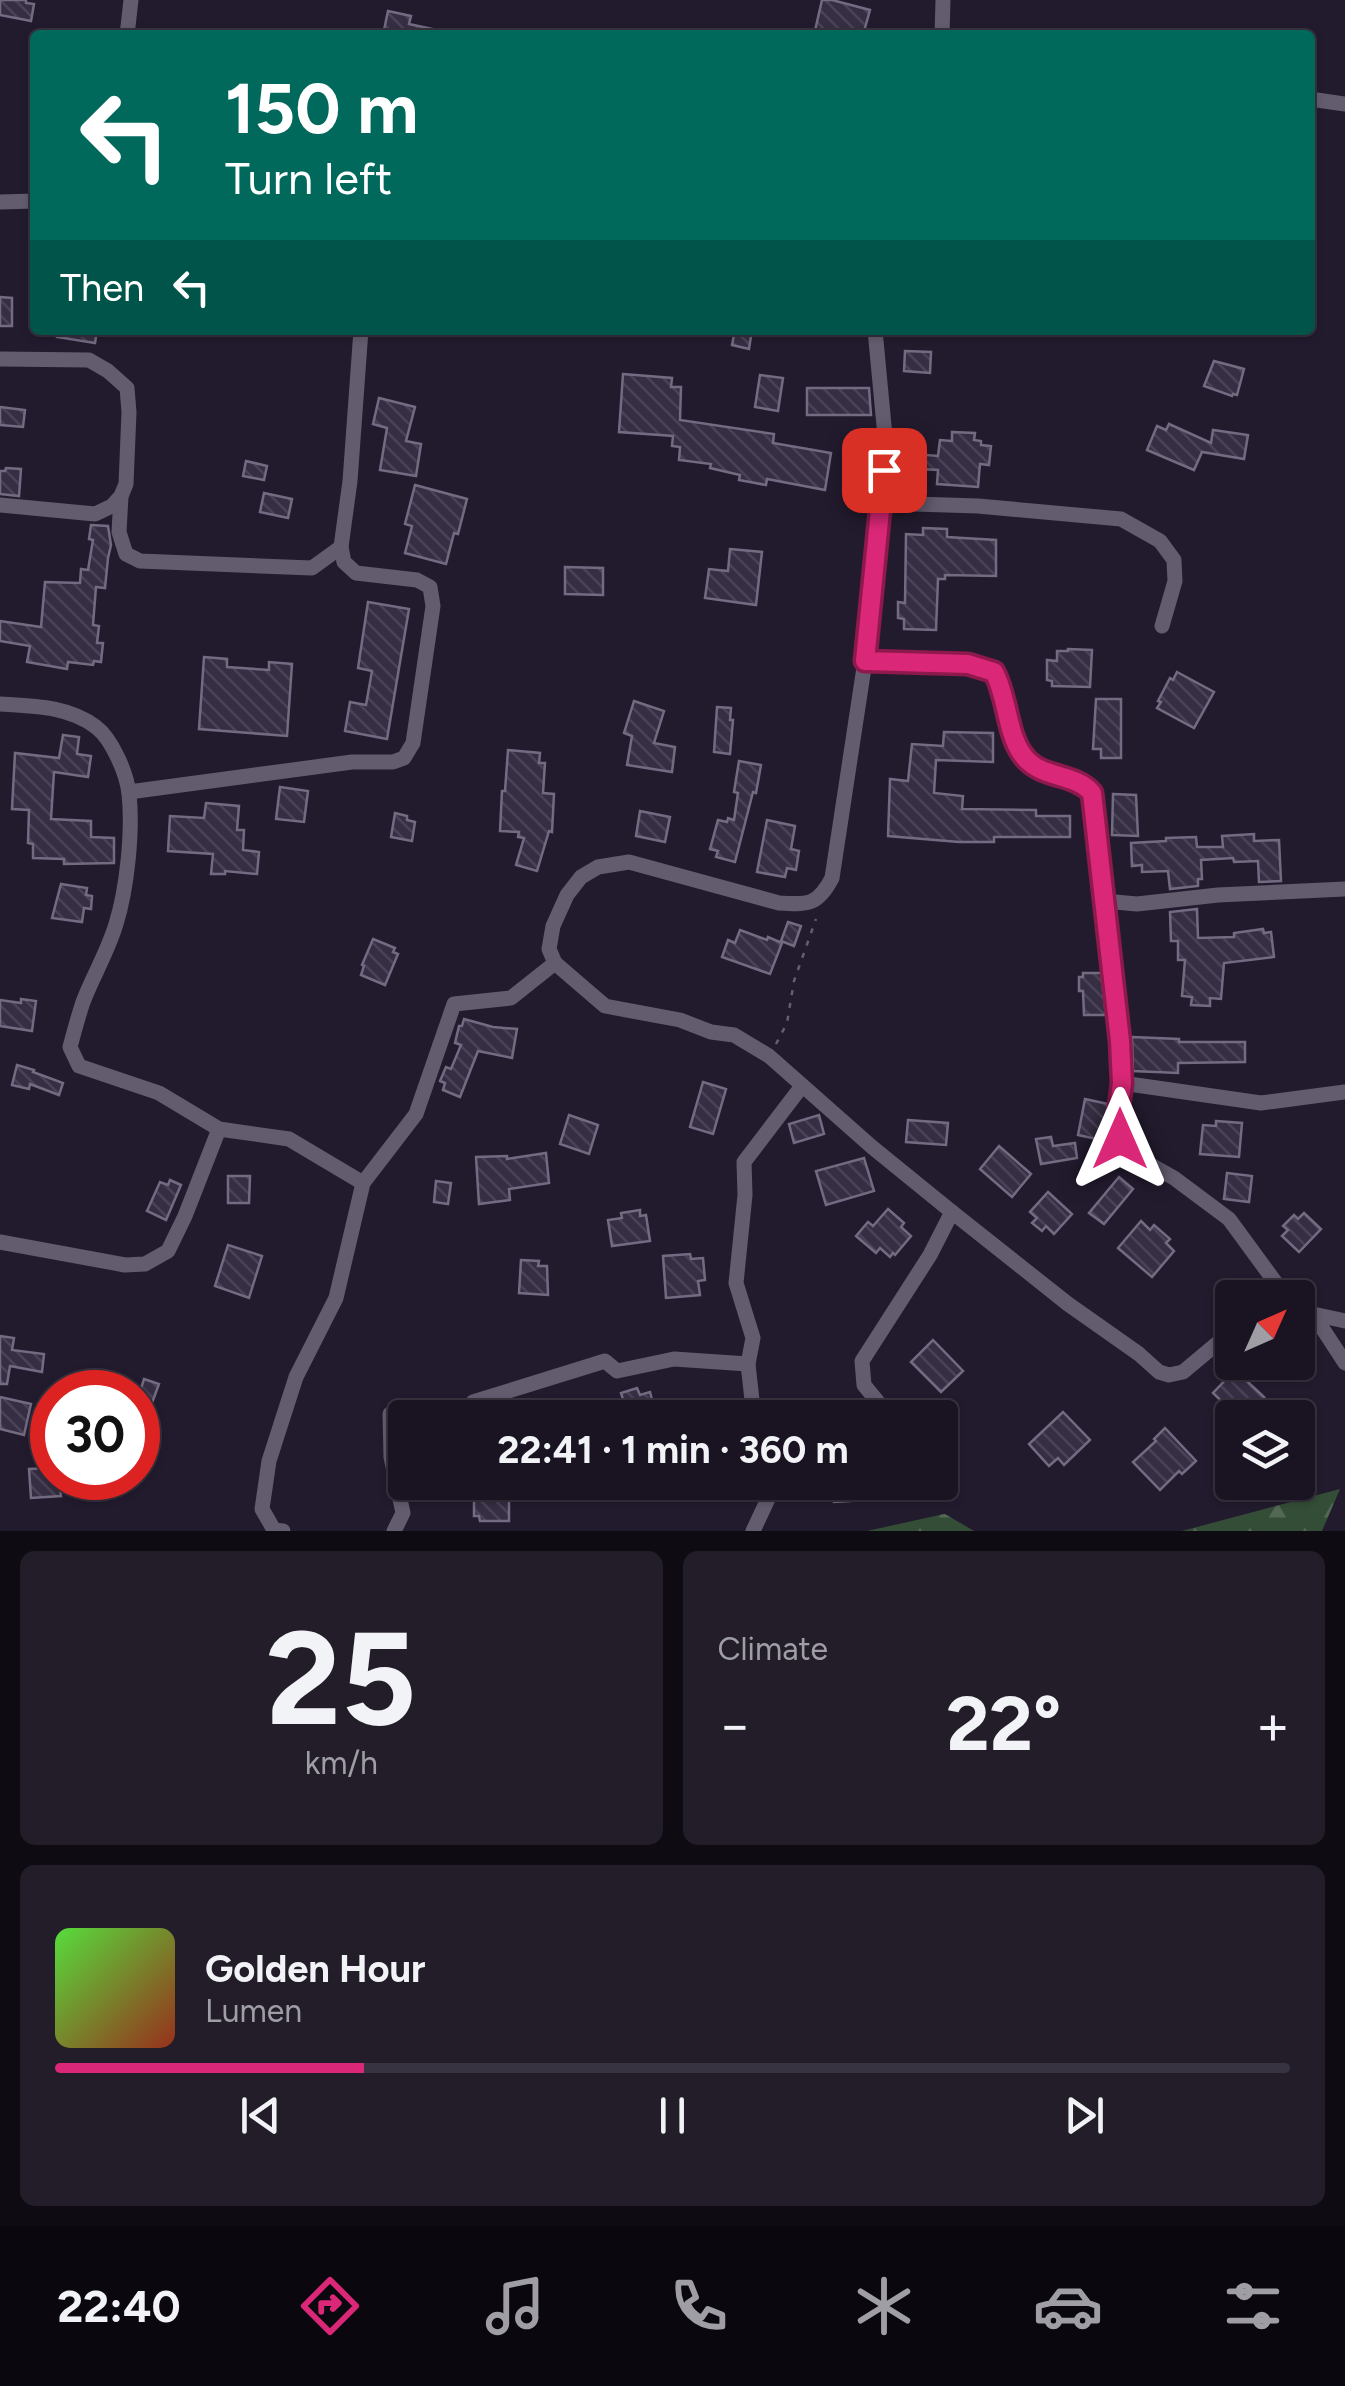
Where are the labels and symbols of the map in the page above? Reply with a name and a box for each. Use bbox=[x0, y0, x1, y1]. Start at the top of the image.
pin bbox=[842, 428, 927, 513]
position arrow bbox=[1068, 1087, 1172, 1191]
north arrow bbox=[1215, 1280, 1315, 1380]
speed limit sign: 30 bbox=[30, 1370, 160, 1500]

